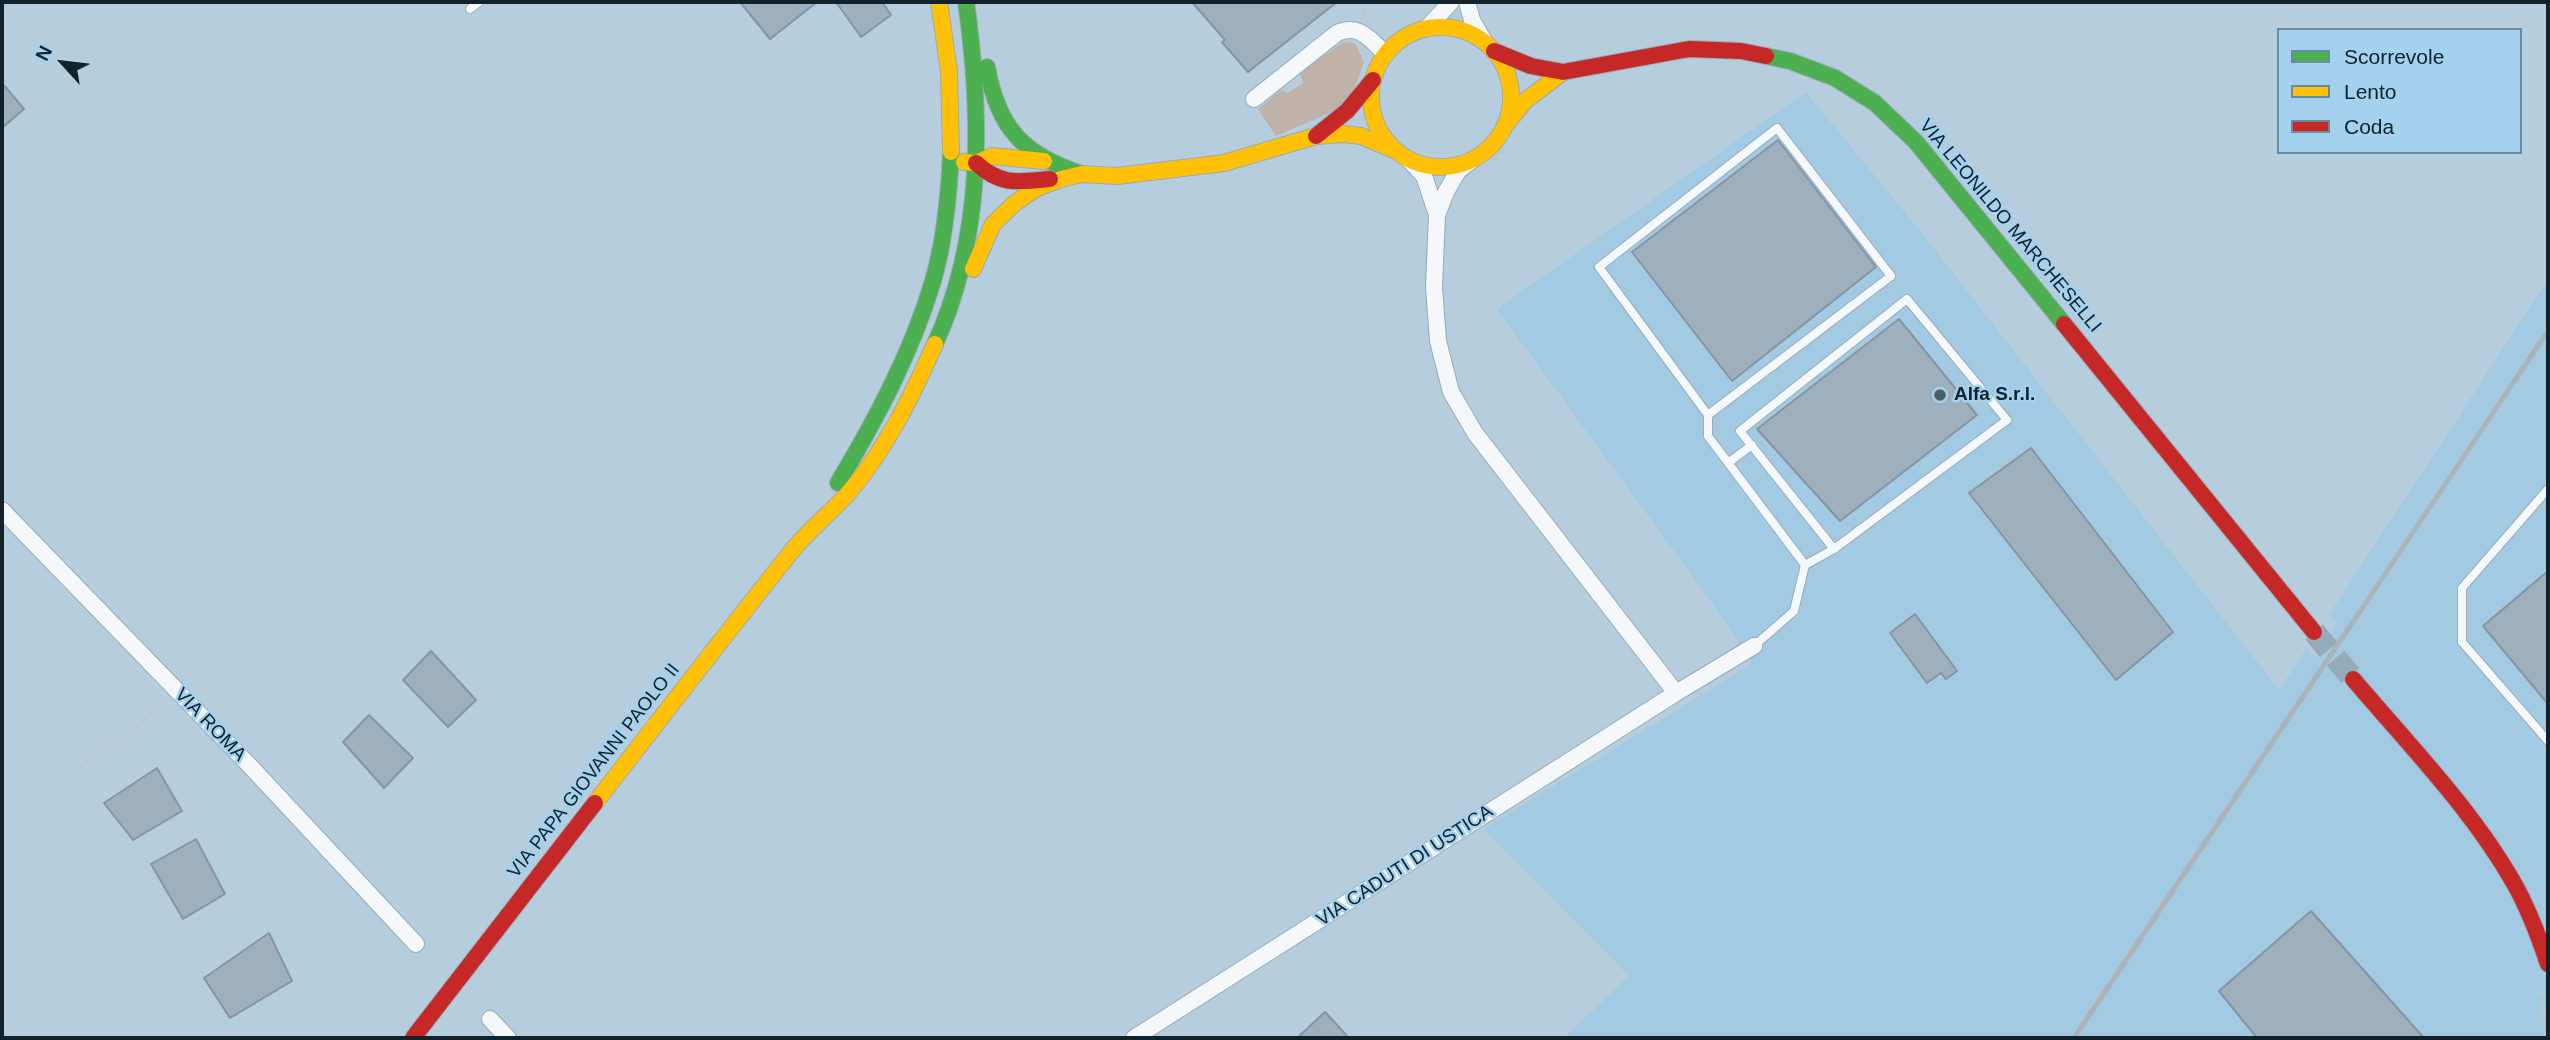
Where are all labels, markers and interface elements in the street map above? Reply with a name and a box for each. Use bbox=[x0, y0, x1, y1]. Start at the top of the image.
north arrow bbox=[28, 28, 98, 98]
legend bbox=[2277, 28, 2522, 154]
text: N bbox=[31, 42, 56, 64]
text: Scorrevole bbox=[2344, 45, 2444, 68]
text: Lento bbox=[2344, 80, 2397, 103]
street label: VIA LEONILDO MARCHESELLI bbox=[1914, 115, 2106, 337]
text: Coda bbox=[2344, 115, 2394, 138]
place label: Alfa S.r.l. bbox=[1954, 384, 2035, 406]
marker: Alfa S.r.l. bbox=[1932, 387, 1948, 403]
street label: VIA PAPA GIOVANNI PAOLO II bbox=[503, 659, 685, 883]
street label: VIA ROMA bbox=[170, 684, 250, 766]
street label: VIA CADUTI DI USTICA bbox=[1312, 800, 1498, 932]

